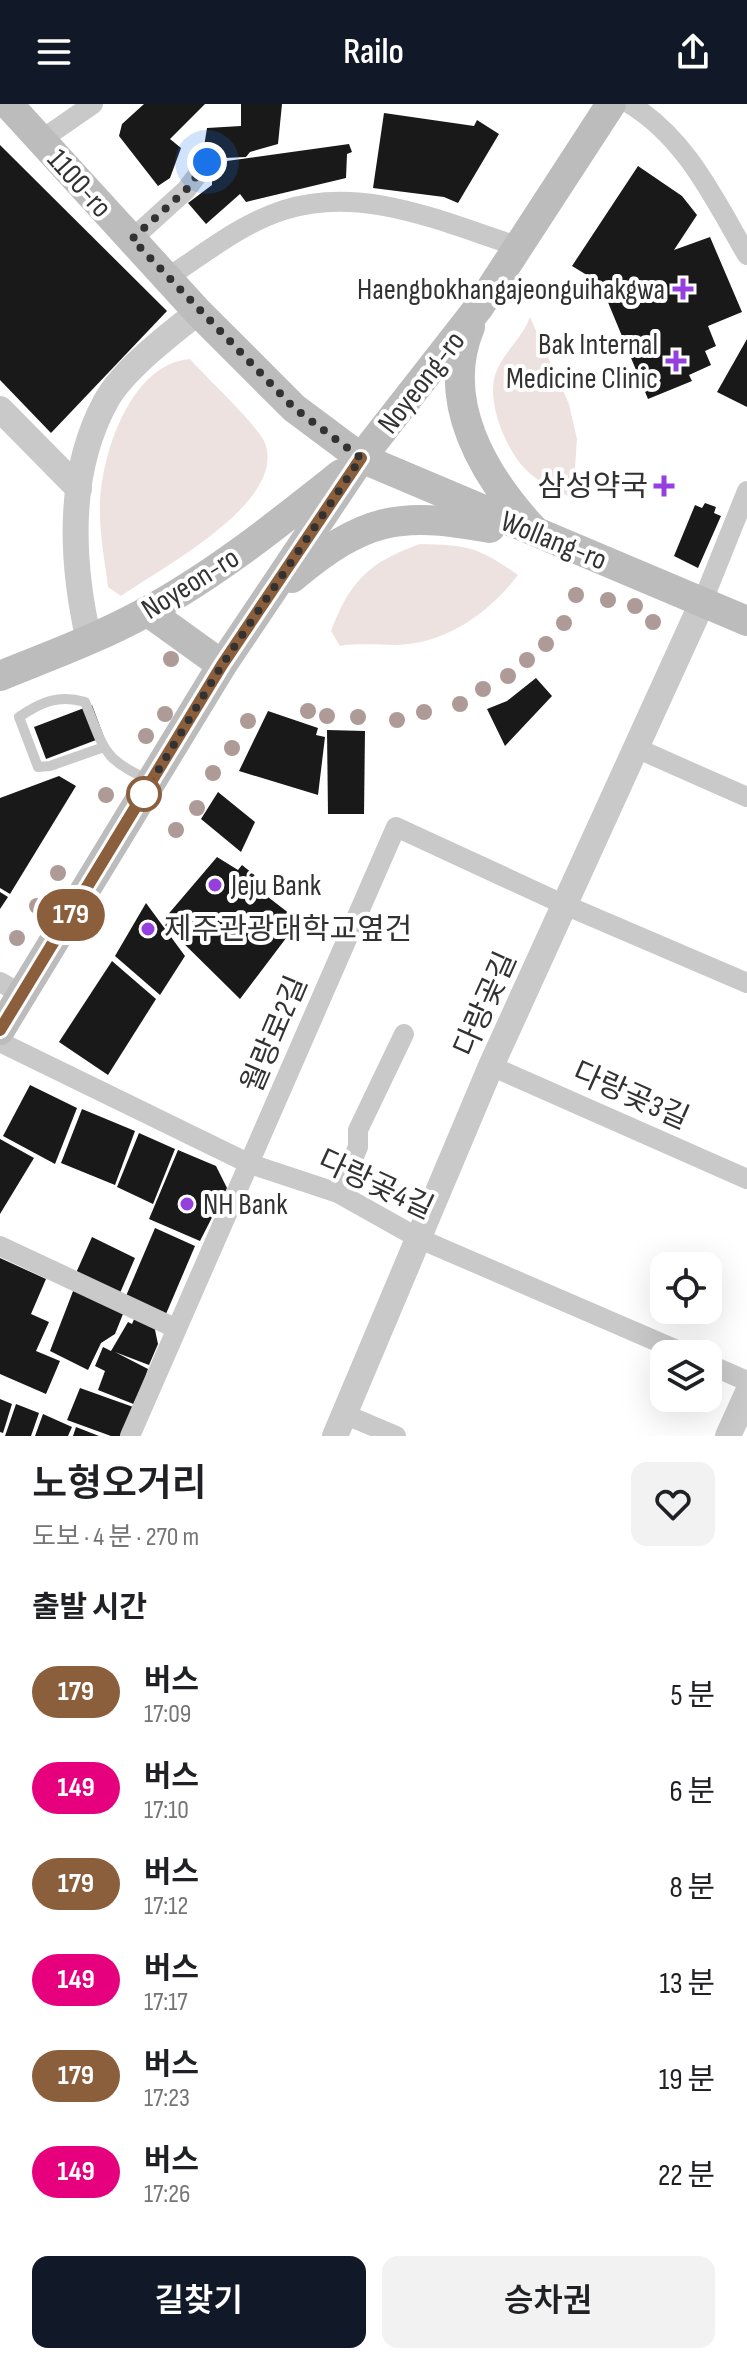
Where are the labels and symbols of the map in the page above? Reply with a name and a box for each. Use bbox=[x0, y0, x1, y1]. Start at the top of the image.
street label: 1100-ro bbox=[39, 142, 119, 225]
your location bbox=[187, 142, 227, 182]
place label: Haengbokhangajeonguihakgwa bbox=[357, 272, 665, 308]
marker: Haengbokhangajeonguihakgwa bbox=[672, 278, 694, 300]
street label: Noyeong-ro bbox=[371, 324, 473, 441]
place label: Bak Internal Medicine Clinic bbox=[506, 327, 658, 397]
marker: Bak Internal Medicine Clinic bbox=[665, 350, 687, 372]
place label: 삼성약국 bbox=[538, 469, 648, 505]
marker: 삼성약국 bbox=[655, 477, 673, 495]
street label: Wollang-ro bbox=[495, 503, 612, 578]
street label: Noyeon-ro bbox=[135, 540, 246, 628]
unlabelled marker bbox=[127, 777, 161, 811]
place label: Jeju Bank bbox=[230, 868, 322, 904]
marker: Jeju Bank bbox=[206, 876, 224, 894]
line badge: 179 bbox=[25, 889, 117, 941]
place label: 제주관광대학교옆건 bbox=[164, 912, 412, 948]
marker: 제주관광대학교옆건 bbox=[139, 920, 157, 938]
street label: 다랑곶길 bbox=[447, 947, 525, 1062]
street label: 월랑로2길 bbox=[234, 971, 315, 1098]
street label: 다랑곶3길 bbox=[567, 1054, 694, 1137]
street label: 다랑곶4길 bbox=[312, 1143, 439, 1227]
place label: NH Bank bbox=[203, 1187, 288, 1223]
marker: NH Bank bbox=[178, 1195, 196, 1213]

